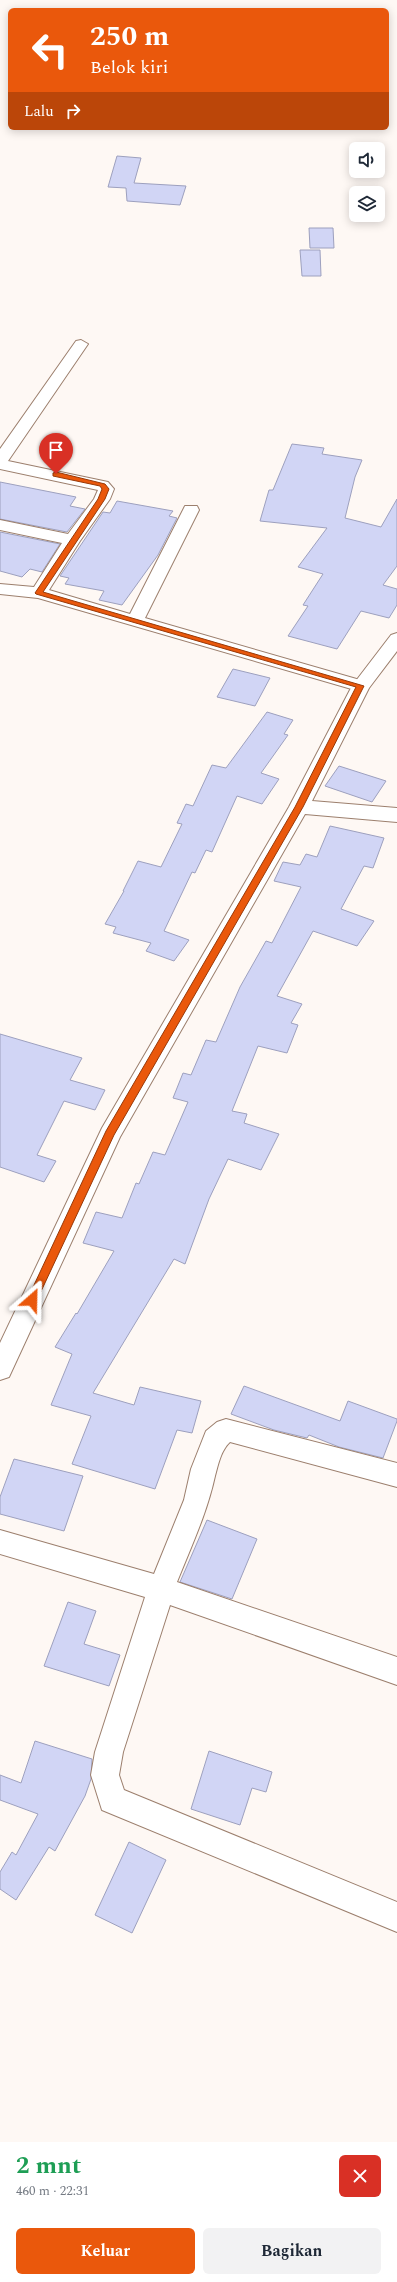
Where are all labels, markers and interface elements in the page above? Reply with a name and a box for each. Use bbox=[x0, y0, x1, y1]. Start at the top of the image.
text: 250 m bbox=[90, 15, 169, 58]
icon: left bbox=[24, 24, 76, 76]
text: Belok kiri bbox=[90, 54, 168, 81]
text: Lalu bbox=[24, 100, 54, 123]
icon: right bbox=[62, 100, 84, 122]
map controls bbox=[349, 142, 385, 222]
button: sound bbox=[349, 142, 385, 178]
button: layers bbox=[349, 186, 385, 222]
pin bbox=[39, 433, 73, 474]
icon: arrive bbox=[45, 439, 67, 461]
position arrow bbox=[11, 1279, 53, 1321]
text: 2 mnt bbox=[16, 2148, 81, 2184]
button: close bbox=[339, 2155, 381, 2197]
text: 460 m · 22:31 bbox=[16, 2181, 89, 2201]
button: Keluar bbox=[16, 2228, 195, 2274]
button: Bagikan bbox=[203, 2228, 381, 2274]

